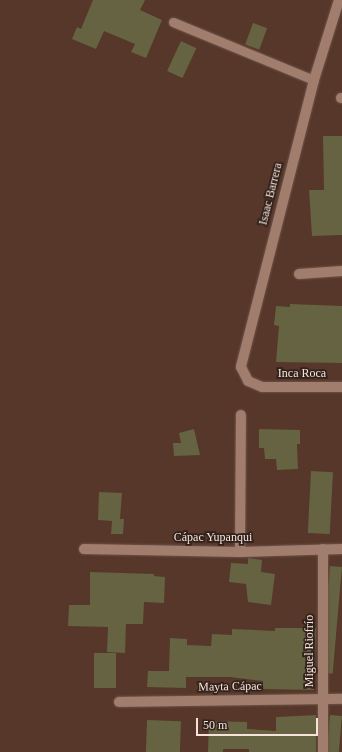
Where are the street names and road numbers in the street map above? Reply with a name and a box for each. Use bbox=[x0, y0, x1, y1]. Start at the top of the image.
street label: Isaac Barrera bbox=[256, 161, 286, 227]
street label: Inca Roca bbox=[278, 367, 326, 381]
street label: Cápac Yupanqui bbox=[174, 531, 252, 545]
street label: Miguel Riofrío bbox=[303, 615, 317, 687]
street label: Mayta Cápac bbox=[198, 679, 262, 695]

